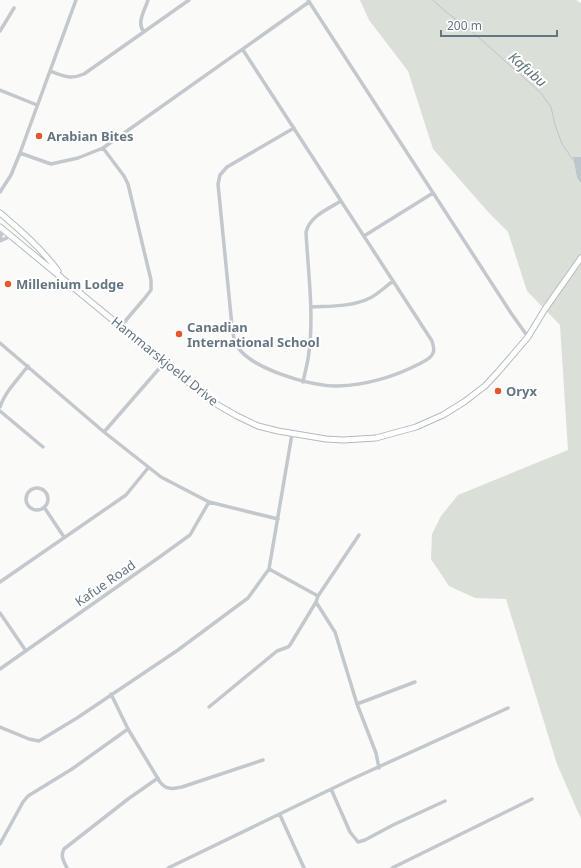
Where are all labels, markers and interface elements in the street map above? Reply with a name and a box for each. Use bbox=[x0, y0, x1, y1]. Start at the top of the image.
scale bar bbox=[441, 12, 557, 38]
text: 200 m bbox=[447, 17, 482, 34]
water label: Kafubu bbox=[505, 47, 551, 91]
place label: Arabian Bites bbox=[47, 127, 134, 145]
marker: Arabian Bites bbox=[34, 131, 44, 141]
place label: Millenium Lodge bbox=[16, 275, 124, 293]
marker: Millenium Lodge bbox=[3, 279, 13, 289]
street label: Hammarskjoeld Drive bbox=[108, 312, 222, 410]
place label: Canadian International School bbox=[187, 318, 320, 351]
marker: Canadian International School bbox=[174, 329, 184, 339]
place label: Oryx bbox=[506, 382, 538, 400]
marker: Oryx bbox=[493, 386, 503, 396]
street label: Kafue Road bbox=[71, 556, 139, 610]

